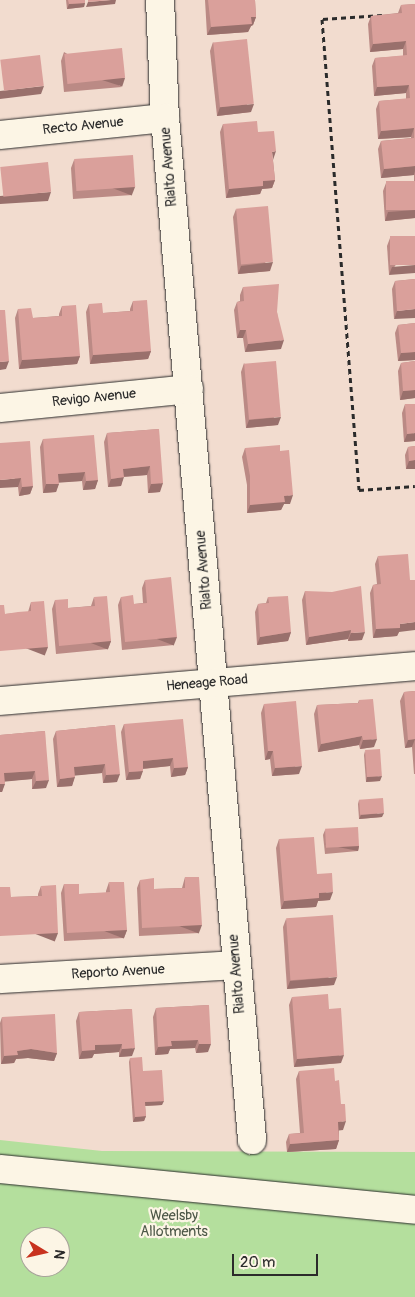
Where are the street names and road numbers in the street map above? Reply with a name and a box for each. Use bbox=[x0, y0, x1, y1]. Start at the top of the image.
street label: Recto Avenue bbox=[42, 113, 124, 139]
street label: Rialto Avenue bbox=[157, 127, 181, 207]
street label: Revigo Avenue bbox=[51, 385, 137, 411]
street label: Rialto Avenue bbox=[192, 530, 216, 610]
street label: Heneage Road bbox=[165, 671, 249, 695]
street label: Rialto Avenue bbox=[225, 934, 249, 1014]
street label: Reporto Avenue bbox=[71, 961, 165, 983]

